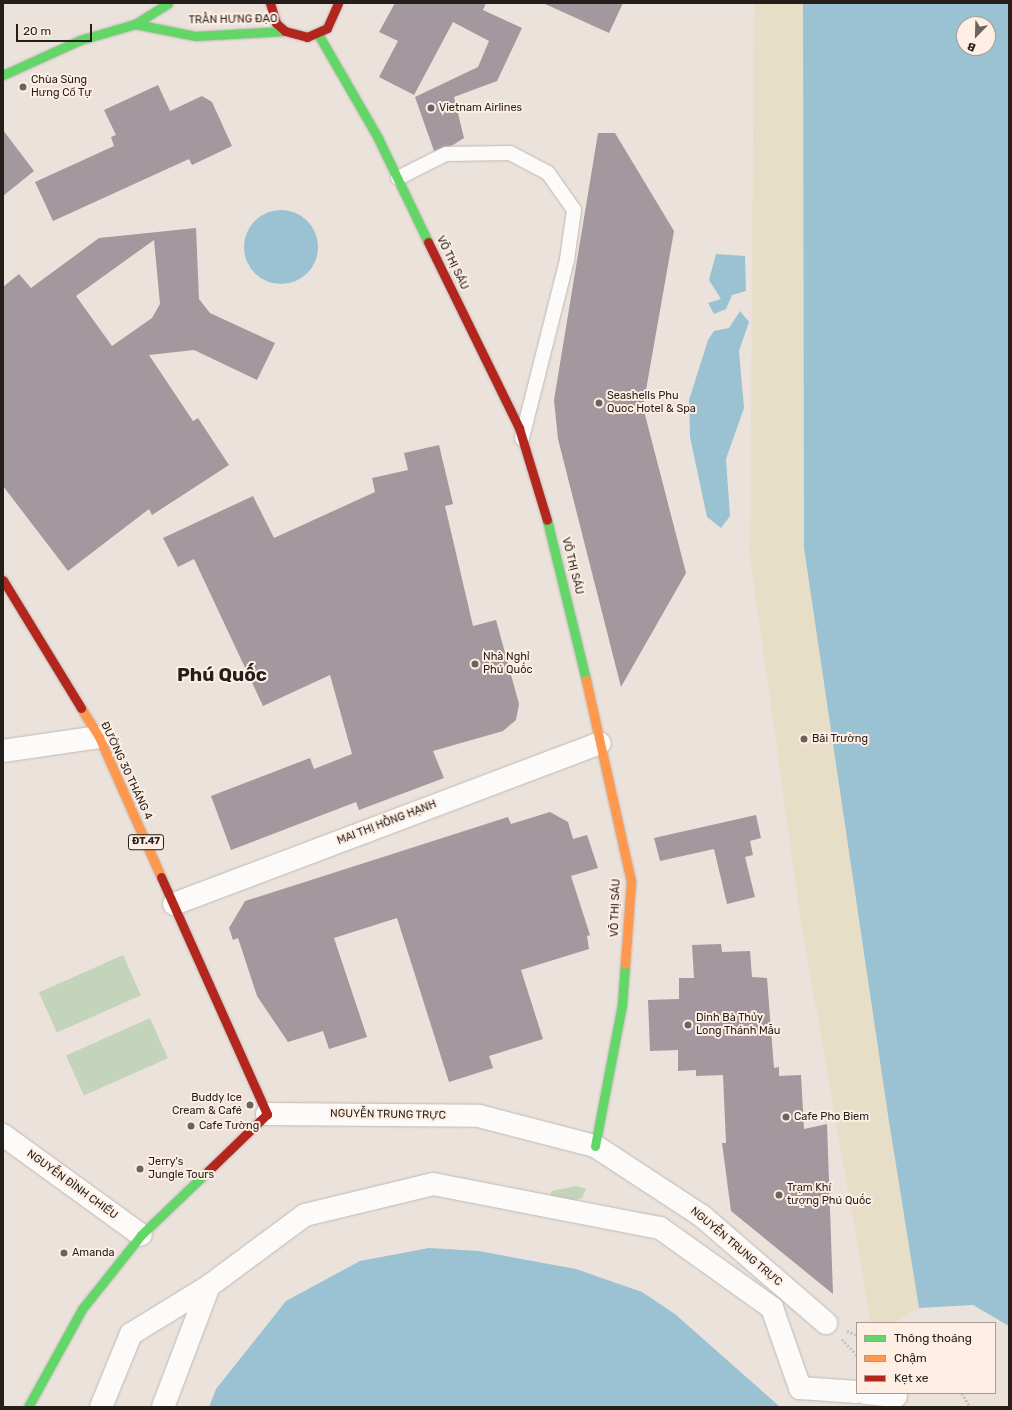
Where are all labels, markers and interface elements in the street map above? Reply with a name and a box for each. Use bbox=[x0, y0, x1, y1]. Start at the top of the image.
street label: TRẦN HƯNG ĐẠO bbox=[188, 13, 278, 27]
scale bar bbox=[18, 16, 94, 42]
north arrow bbox=[956, 16, 996, 56]
text: 20 m bbox=[23, 24, 51, 38]
text: B bbox=[965, 39, 978, 54]
place label: Chùa Sùng Hưng Cổ Tự bbox=[31, 74, 92, 100]
marker: Chùa Sùng Hưng Cổ Tự bbox=[18, 82, 28, 92]
place label: Vietnam Airlines bbox=[439, 101, 522, 115]
marker: Vietnam Airlines bbox=[426, 103, 436, 113]
street label: VÕ THỊ SÁU bbox=[433, 234, 471, 292]
place label: Seashells Phu Quoc Hotel & Spa bbox=[607, 390, 696, 416]
marker: Seashells Phu Quoc Hotel & Spa bbox=[594, 398, 604, 408]
street label: VÕ THỊ SÁU bbox=[558, 536, 586, 596]
place label: Nhà Nghỉ Phú Quốc bbox=[483, 651, 533, 677]
marker: Nhà Nghỉ Phú Quốc bbox=[470, 659, 480, 669]
district label: Phú Quốc bbox=[177, 664, 267, 686]
street label: ĐƯỜNG 30 THÁNG 4 bbox=[97, 720, 155, 822]
place label: Bãi Trường bbox=[812, 732, 868, 746]
marker: Bãi Trường bbox=[799, 734, 809, 744]
street label: MAI THỊ HỒNG HẠNH bbox=[335, 798, 439, 848]
road number: ĐT.47 bbox=[127, 834, 165, 850]
street label: VÕ THỊ SÁU bbox=[608, 878, 624, 938]
place label: Dinh Bà Thủy Long Thánh Mẫu bbox=[696, 1012, 781, 1038]
marker: Dinh Bà Thủy Long Thánh Mẫu bbox=[683, 1020, 693, 1030]
place label: Buddy Ice Cream & Café bbox=[172, 1092, 242, 1118]
marker: Buddy Ice Cream & Café bbox=[245, 1100, 255, 1110]
street label: NGUYỄN TRUNG TRỰC bbox=[330, 1107, 446, 1123]
place label: Cafe Pho Biem bbox=[794, 1110, 869, 1124]
marker: Cafe Pho Biem bbox=[781, 1112, 791, 1122]
place label: Cafe Tường bbox=[199, 1119, 260, 1133]
marker: Cafe Tường bbox=[186, 1121, 196, 1131]
street label: NGUYỄN ĐÌNH CHIỂU bbox=[24, 1148, 120, 1222]
place label: Jerry's Jungle Tours bbox=[148, 1156, 214, 1182]
marker: Jerry's Jungle Tours bbox=[135, 1164, 145, 1174]
place label: Trạm Khí tượng Phú Quốc bbox=[787, 1182, 871, 1208]
marker: Trạm Khí tượng Phú Quốc bbox=[774, 1190, 784, 1200]
street label: NGUYỄN TRUNG TRỰC bbox=[687, 1205, 785, 1289]
place label: Amanda bbox=[72, 1246, 115, 1260]
marker: Amanda bbox=[59, 1248, 69, 1258]
legend bbox=[856, 1322, 996, 1394]
text: Thông thoáng bbox=[894, 1331, 972, 1345]
text: Chậm bbox=[894, 1351, 927, 1365]
text: Kẹt xe bbox=[894, 1371, 929, 1385]

